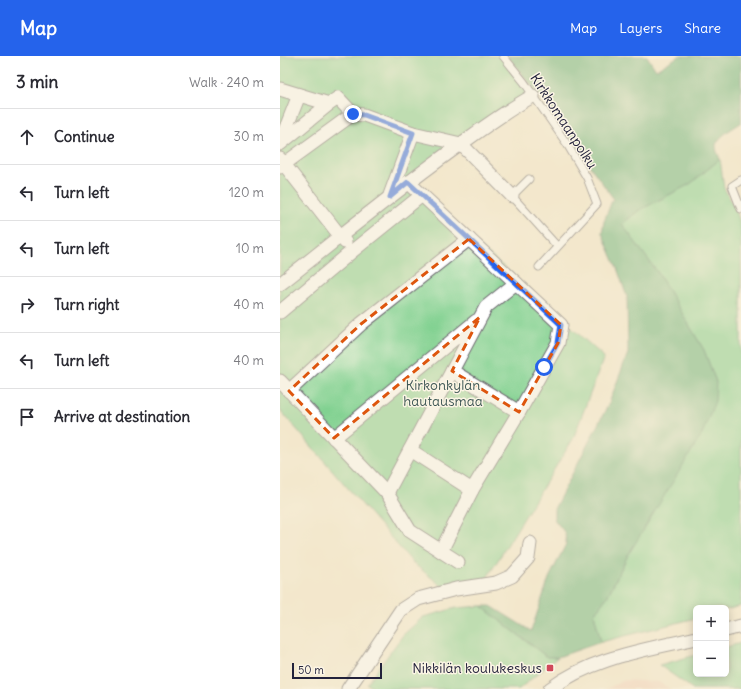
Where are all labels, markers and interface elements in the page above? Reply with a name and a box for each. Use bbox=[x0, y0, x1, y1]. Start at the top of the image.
text: Map bbox=[20, 16, 57, 40]
text: Map bbox=[570, 19, 597, 37]
text: Layers bbox=[619, 19, 662, 37]
text: Share bbox=[684, 19, 721, 37]
street label: Kirkkomaanpolku bbox=[526, 70, 602, 172]
text: 3 min bbox=[16, 71, 58, 93]
text: Walk · 240 m bbox=[189, 74, 264, 91]
route end bbox=[344, 105, 362, 123]
icon: ahead bbox=[16, 126, 38, 148]
text: Continue bbox=[54, 127, 115, 146]
text: 30 m bbox=[234, 128, 264, 145]
icon: left bbox=[16, 182, 38, 204]
text: Turn left bbox=[54, 183, 109, 202]
text: 120 m bbox=[229, 184, 264, 201]
icon: left bbox=[16, 238, 38, 260]
text: Turn left bbox=[54, 239, 109, 258]
text: 10 m bbox=[236, 240, 264, 257]
icon: right bbox=[16, 294, 38, 316]
text: Turn right bbox=[54, 295, 119, 314]
text: 40 m bbox=[233, 296, 264, 313]
icon: left bbox=[16, 350, 38, 372]
text: Turn left bbox=[54, 351, 109, 370]
text: 40 m bbox=[233, 352, 264, 369]
route start bbox=[535, 358, 553, 376]
park label: Kirkonkylän hautausmaa bbox=[403, 376, 483, 410]
icon: arrive bbox=[16, 406, 38, 428]
text: Arrive at destination bbox=[54, 407, 190, 426]
map controls bbox=[693, 605, 729, 677]
button: + bbox=[693, 605, 729, 641]
button: − bbox=[693, 641, 729, 677]
place label: Nikkilän koulukeskus bbox=[412, 659, 542, 677]
scale bar bbox=[292, 661, 382, 680]
text: 50 m bbox=[298, 663, 324, 677]
marker: Nikkilän koulukeskus bbox=[545, 663, 555, 673]

